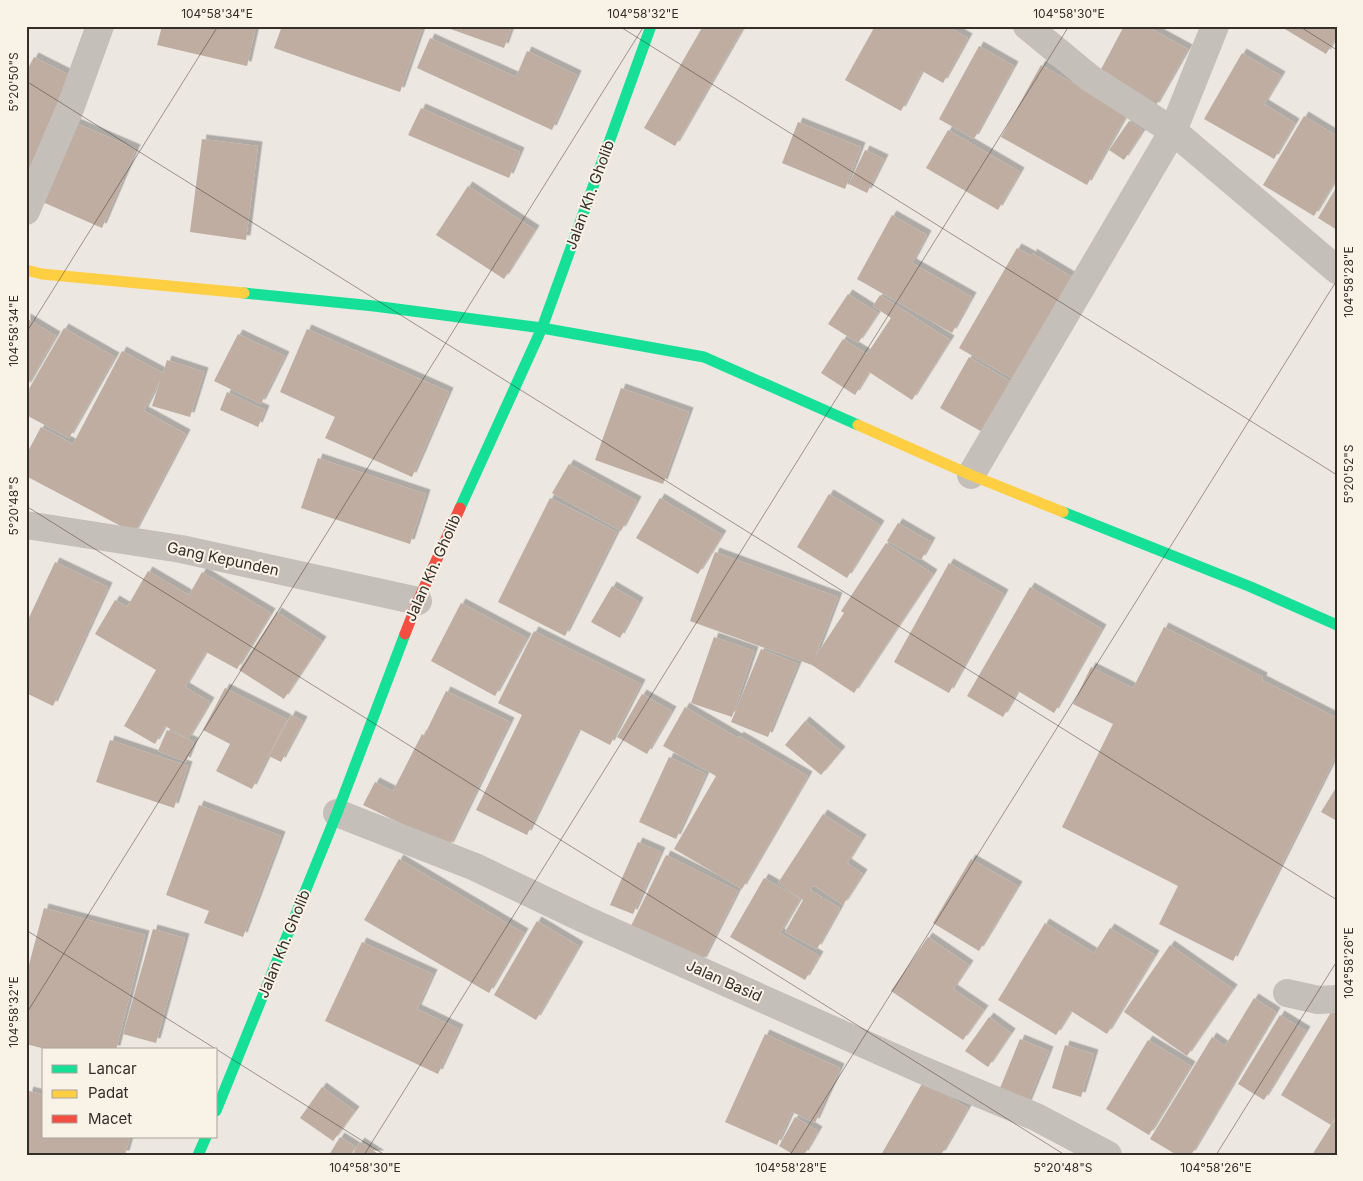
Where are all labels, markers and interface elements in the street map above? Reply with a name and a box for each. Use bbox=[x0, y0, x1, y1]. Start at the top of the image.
text: 104°58'34"E bbox=[181, 6, 253, 21]
text: 104°58'32"E bbox=[607, 6, 679, 21]
text: 104°58'30"E bbox=[1033, 6, 1105, 21]
text: 5°20'50"S bbox=[6, 52, 21, 112]
street label: Jalan Kh. Gholib bbox=[561, 137, 618, 252]
text: 104°58'28"E bbox=[1341, 246, 1356, 318]
text: 104°58'34"E bbox=[6, 295, 21, 367]
text: 5°20'52"S bbox=[1341, 444, 1356, 504]
text: 5°20'48"S bbox=[6, 476, 21, 535]
street label: Jalan Kh. Gholib bbox=[400, 511, 465, 624]
street label: Gang Kepunden bbox=[165, 537, 281, 580]
street label: Jalan Kh. Gholib bbox=[253, 887, 314, 1001]
text: 104°58'26"E bbox=[1341, 927, 1356, 999]
street label: Jalan Basid bbox=[683, 955, 765, 1006]
text: 104°58'32"E bbox=[6, 976, 21, 1048]
legend bbox=[42, 1048, 218, 1138]
text: Lancar bbox=[88, 1059, 137, 1078]
text: Padat bbox=[88, 1083, 129, 1102]
text: Macet bbox=[88, 1109, 132, 1128]
text: 104°58'30"E bbox=[329, 1160, 401, 1175]
text: 104°58'28"E bbox=[755, 1160, 827, 1175]
text: 5°20'48"S bbox=[1034, 1160, 1093, 1175]
text: 104°58'26"E bbox=[1180, 1160, 1252, 1175]

